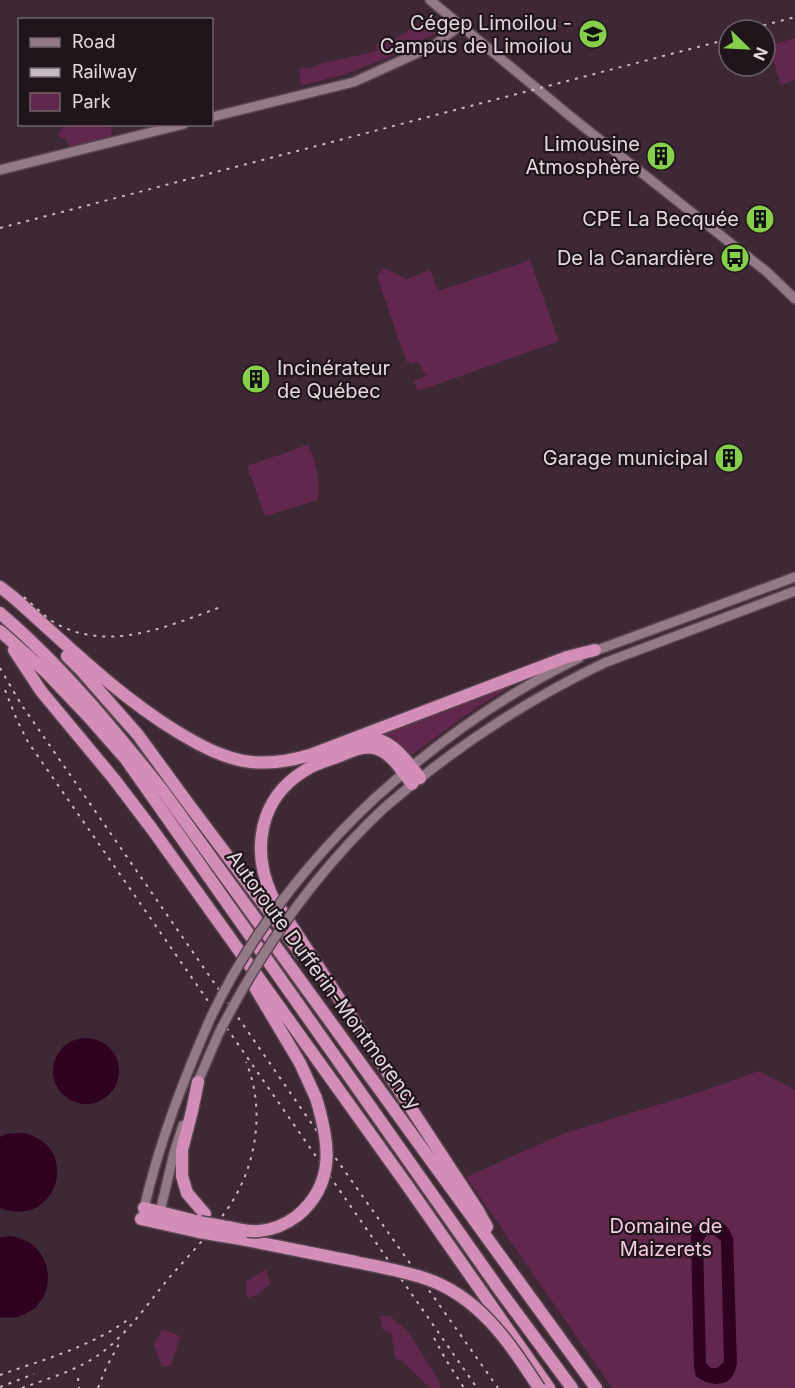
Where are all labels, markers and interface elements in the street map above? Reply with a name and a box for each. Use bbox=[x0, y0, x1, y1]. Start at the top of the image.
place label: Cégep Limoilou - Campus de Limoilou bbox=[380, 11, 572, 58]
legend bbox=[18, 18, 213, 126]
school or university icon: Cégep Limoilou - Campus de Limoilou bbox=[577, 18, 609, 50]
north arrow bbox=[717, 18, 777, 78]
text: Road bbox=[72, 31, 115, 52]
text: N bbox=[749, 44, 772, 64]
text: Railway bbox=[72, 61, 137, 82]
text: Park bbox=[72, 91, 111, 112]
place label: Limousine Atmosphère bbox=[525, 132, 640, 179]
building icon: Limousine Atmosphère bbox=[645, 140, 677, 172]
building icon: CPE La Becquée bbox=[744, 203, 776, 235]
place label: CPE La Becquée bbox=[582, 207, 739, 231]
bus stop icon: De la Canardière bbox=[719, 242, 751, 274]
place label: De la Canardière bbox=[557, 246, 714, 270]
place label: Incinérateur de Québec bbox=[277, 356, 391, 403]
building icon: Incinérateur de Québec bbox=[240, 363, 272, 395]
building icon: Garage municipal bbox=[713, 442, 745, 474]
place label: Garage municipal bbox=[543, 446, 708, 470]
street label: Autoroute Dufferin-Montmorency bbox=[222, 846, 426, 1114]
park label: Domaine de Maizerets bbox=[609, 1214, 723, 1261]

